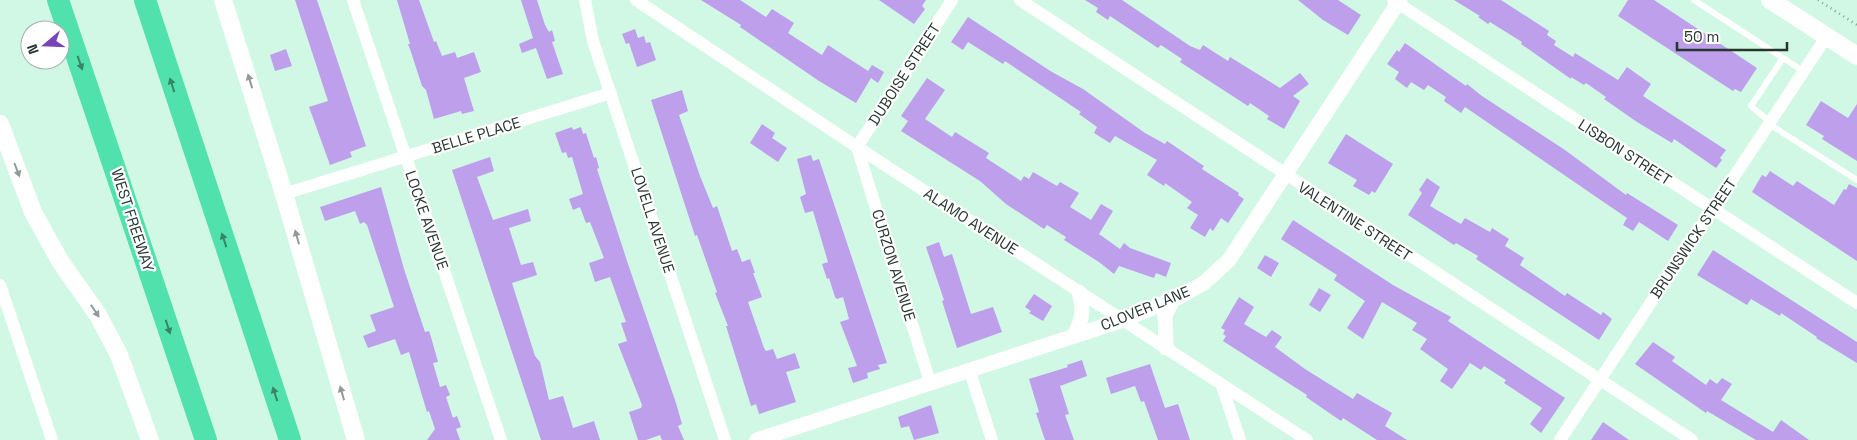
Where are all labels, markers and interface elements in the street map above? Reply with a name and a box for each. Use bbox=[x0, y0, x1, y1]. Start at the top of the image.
street label: DUBOISE STREET bbox=[864, 19, 944, 129]
north arrow bbox=[20, 20, 70, 70]
scale bar bbox=[1677, 20, 1787, 52]
text: 50 m bbox=[1684, 27, 1719, 46]
text: N bbox=[23, 42, 43, 57]
one-way arrow bbox=[76, 55, 84, 70]
one-way arrow bbox=[246, 74, 253, 89]
one-way arrow bbox=[168, 78, 176, 93]
street label: BELLE PLACE bbox=[429, 113, 523, 157]
street label: LISBON STREET bbox=[1575, 115, 1675, 189]
one-way arrow bbox=[14, 162, 21, 177]
street label: LOVELL AVENUE bbox=[627, 165, 679, 275]
street label: WEST FREEWAY bbox=[107, 166, 159, 274]
street label: LOCKE AVENUE bbox=[401, 168, 453, 272]
street label: BRUNSWICK STREET bbox=[1646, 174, 1740, 302]
street label: VALENTINE STREET bbox=[1294, 177, 1416, 265]
street label: ALAMO AVENUE bbox=[920, 183, 1022, 259]
street label: CURZON AVENUE bbox=[868, 207, 920, 323]
one-way arrow bbox=[292, 229, 300, 244]
one-way arrow bbox=[219, 232, 227, 247]
street label: CLOVER LANE bbox=[1098, 282, 1192, 334]
one-way arrow bbox=[90, 305, 100, 318]
one-way arrow bbox=[164, 320, 172, 335]
one-way arrow bbox=[271, 386, 278, 401]
one-way arrow bbox=[338, 386, 346, 401]

